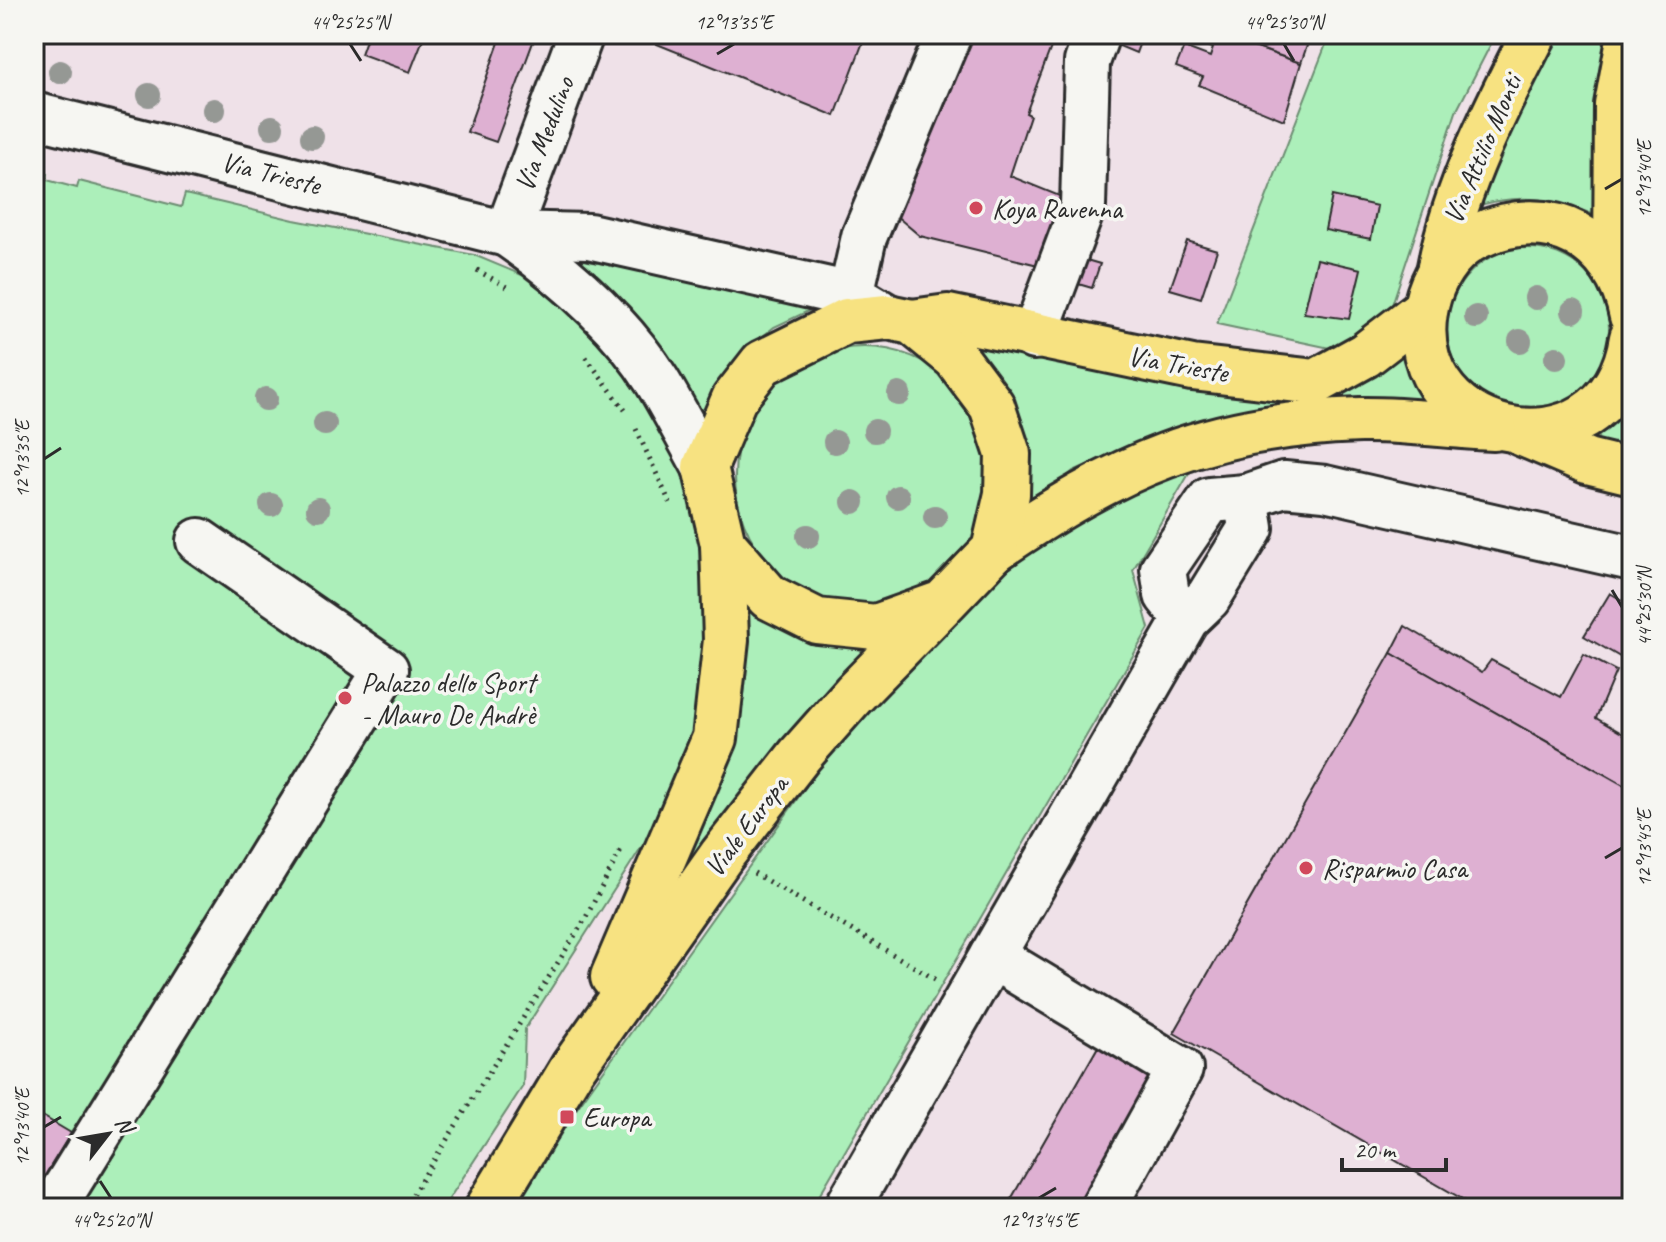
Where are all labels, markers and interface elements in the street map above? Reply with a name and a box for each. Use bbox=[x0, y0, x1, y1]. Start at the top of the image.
text: 44°25'25"N bbox=[311, 10, 392, 35]
text: 12°13'35"E bbox=[695, 10, 775, 35]
text: 44°25'30"N bbox=[1245, 10, 1326, 35]
street label: Via Attilio Monti bbox=[1435, 66, 1531, 229]
street label: Via Medulino bbox=[506, 70, 583, 196]
text: 12°13'40"E bbox=[1632, 138, 1657, 218]
street label: Via Trieste bbox=[218, 144, 326, 203]
place label: Koya Ravenna bbox=[992, 191, 1124, 226]
marker: Koya Ravenna bbox=[967, 199, 985, 217]
street label: Via Trieste bbox=[1125, 338, 1233, 390]
text: 12°13'35"E bbox=[10, 418, 35, 498]
text: 44°25'30"N bbox=[1632, 565, 1657, 646]
place label: Palazzo dello Sport - Mauro De Andrè bbox=[361, 665, 539, 732]
marker: Palazzo dello Sport - Mauro De Andrè bbox=[336, 689, 354, 707]
street label: Viale Europa bbox=[697, 766, 797, 884]
text: 12°13'45"E bbox=[1632, 807, 1657, 887]
place label: Risparmio Casa bbox=[1322, 851, 1469, 886]
marker: Risparmio Casa bbox=[1297, 859, 1315, 877]
text: 12°13'40"E bbox=[10, 1086, 35, 1166]
north arrow bbox=[68, 1094, 148, 1174]
place label: Europa bbox=[583, 1100, 653, 1135]
marker: Europa bbox=[558, 1108, 576, 1126]
text: N bbox=[109, 1111, 142, 1140]
scale bar bbox=[1342, 1122, 1446, 1172]
text: 20 m bbox=[1354, 1135, 1397, 1165]
text: 44°25'20"N bbox=[72, 1208, 153, 1233]
text: 12°13'45"E bbox=[1000, 1208, 1080, 1233]

